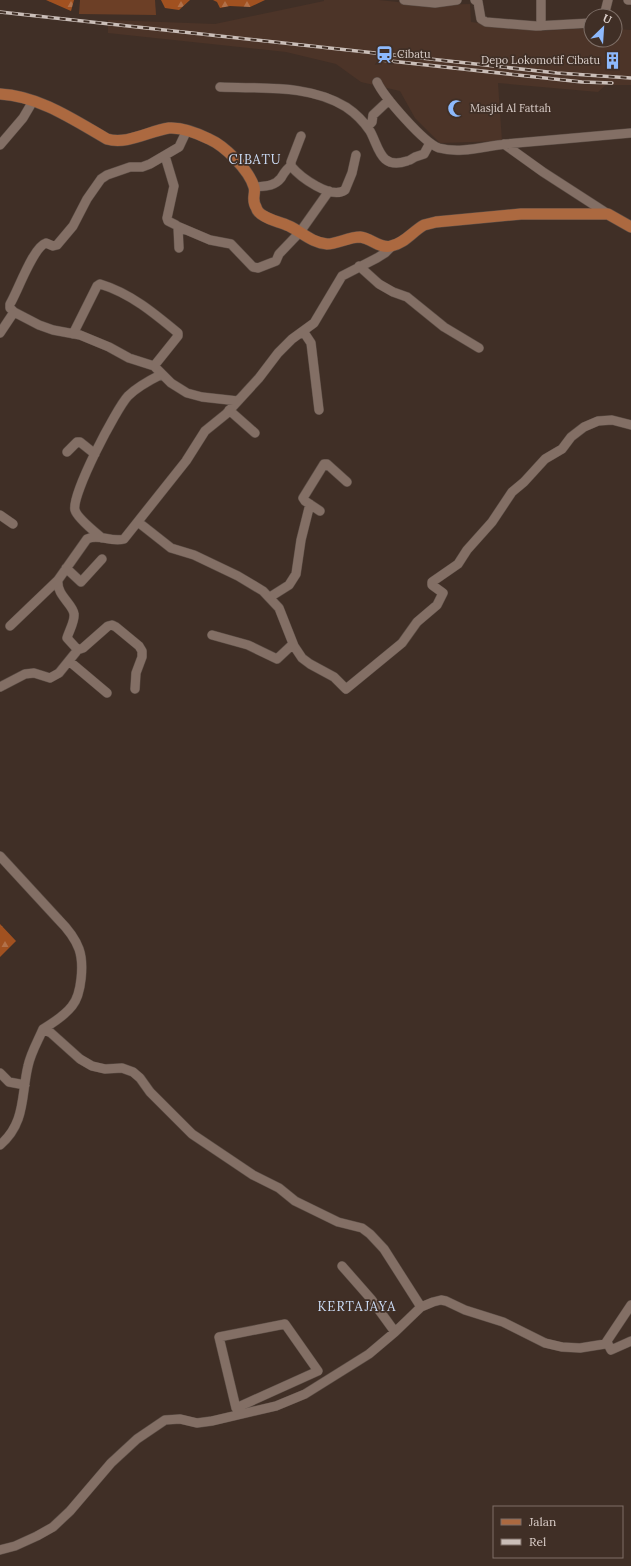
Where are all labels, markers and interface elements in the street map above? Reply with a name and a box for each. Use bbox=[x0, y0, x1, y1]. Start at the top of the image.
north arrow bbox=[583, 8, 623, 48]
text: U bbox=[600, 11, 615, 27]
station icon: Cibatu bbox=[374, 44, 394, 64]
place label: Cibatu bbox=[397, 47, 431, 61]
building icon: Depo Lokomotif Cibatu bbox=[603, 50, 623, 70]
place label: Depo Lokomotif Cibatu bbox=[481, 53, 600, 67]
mosque icon: Masjid Al Fattah bbox=[447, 98, 467, 118]
place label: Masjid Al Fattah bbox=[470, 101, 552, 115]
district label: CIBATU bbox=[228, 151, 282, 168]
district label: KERTAJAYA bbox=[317, 1298, 397, 1315]
legend bbox=[493, 1506, 623, 1558]
text: Jalan bbox=[528, 1514, 556, 1529]
text: Rel bbox=[529, 1534, 546, 1549]

